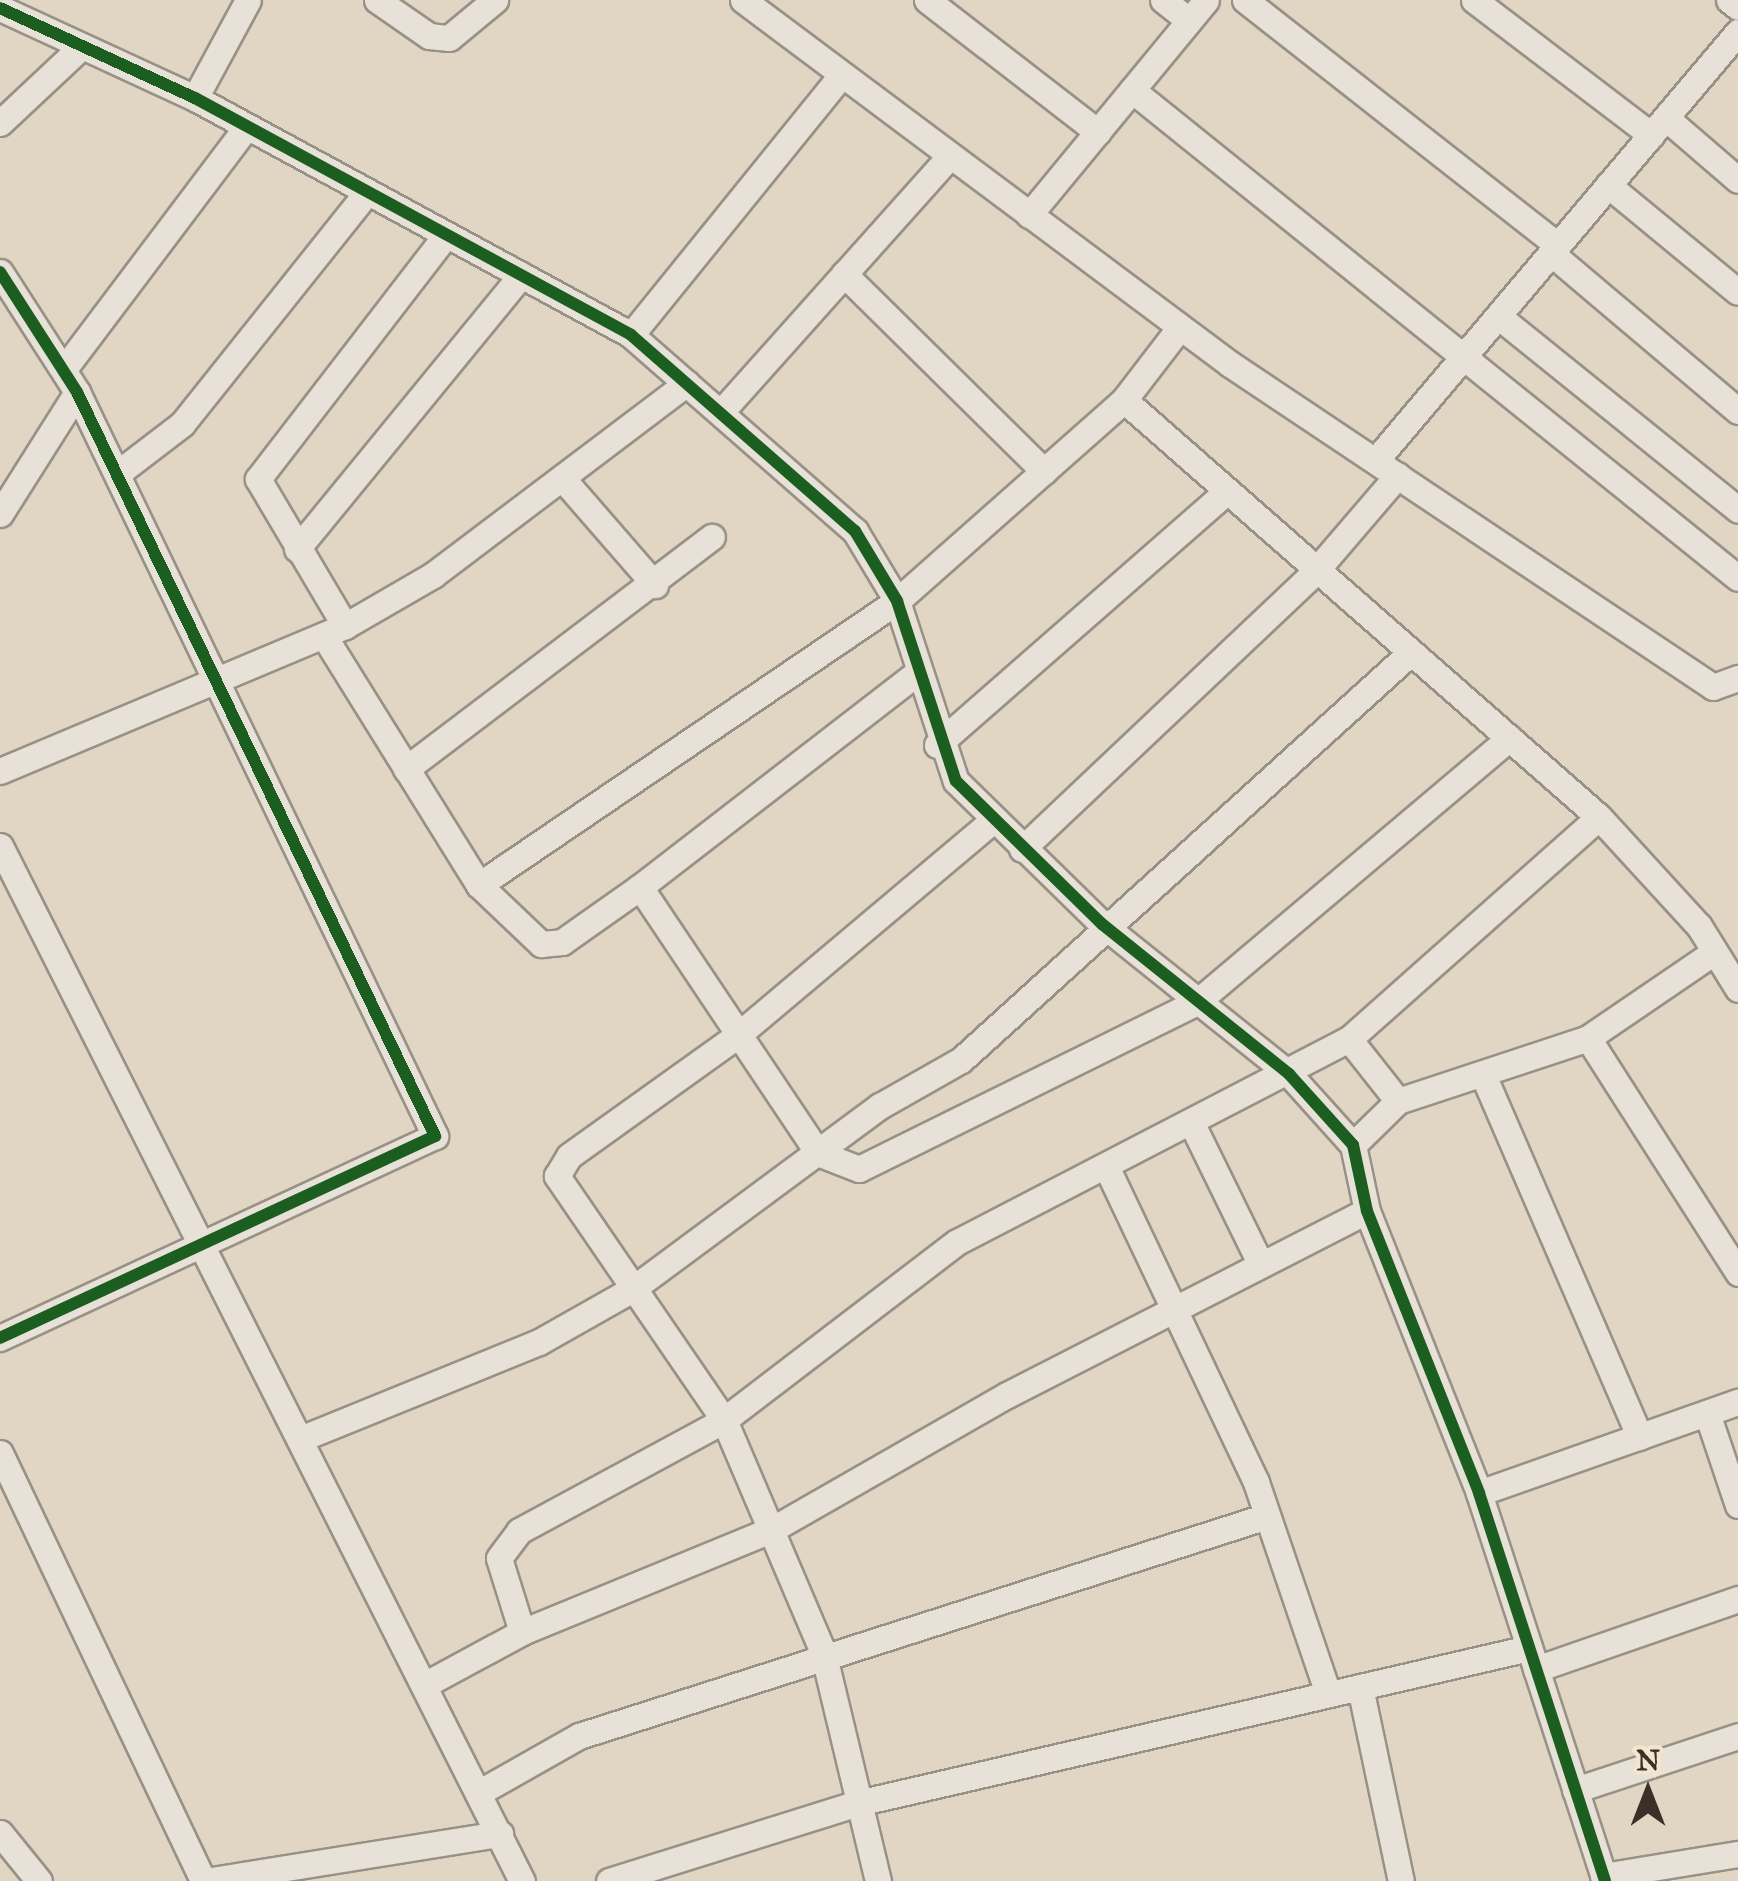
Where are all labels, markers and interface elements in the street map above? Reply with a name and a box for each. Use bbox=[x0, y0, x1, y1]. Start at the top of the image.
north arrow bbox=[1598, 1741, 1698, 1841]
text: N bbox=[1636, 1743, 1660, 1778]

